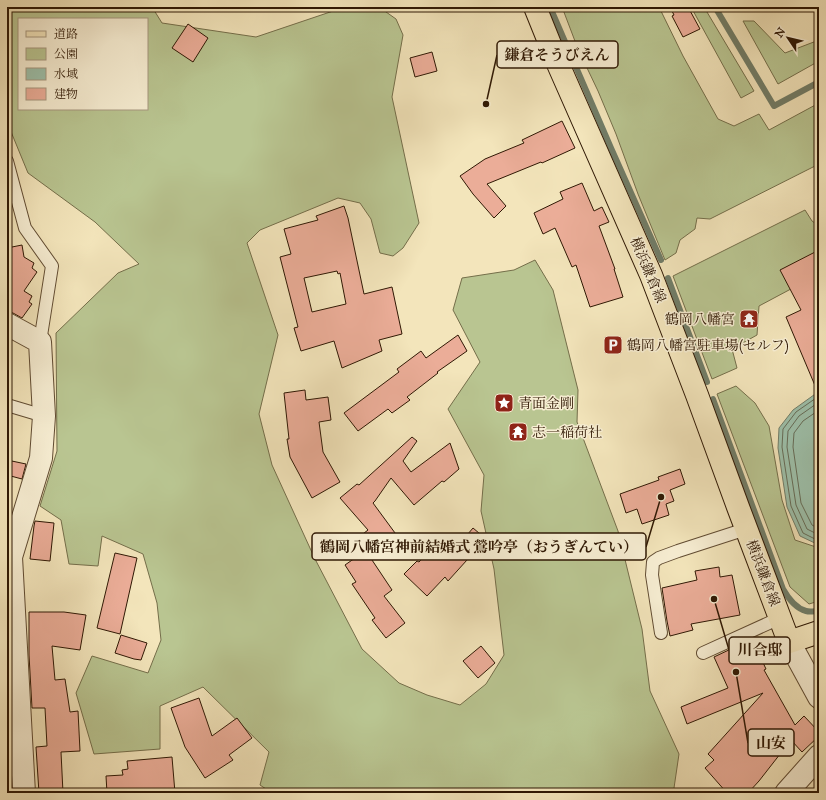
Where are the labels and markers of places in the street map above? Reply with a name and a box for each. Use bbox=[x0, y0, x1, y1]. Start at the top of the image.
callout: 鎌倉そうびえん bbox=[497, 41, 618, 68]
temple icon: 鶴岡八幡宮 bbox=[738, 308, 760, 330]
place label: 鶴岡八幡宮 bbox=[665, 311, 735, 328]
parking icon: 鶴岡八幡宮駐車場(セルフ) bbox=[602, 334, 624, 356]
place label: 鶴岡八幡宮駐車場(セルフ) bbox=[627, 337, 789, 355]
place icon: 青面金剛 bbox=[493, 392, 515, 414]
place label: 青面金剛 bbox=[518, 395, 574, 412]
temple icon: 志一稲荷社 bbox=[507, 421, 529, 443]
place label: 志一稲荷社 bbox=[532, 424, 602, 441]
callout: 鶴岡八幡宮神前結婚式 鶯吟亭（おうぎんてい） bbox=[312, 533, 646, 560]
callout: 川合邸 bbox=[729, 637, 790, 664]
callout: 山安 bbox=[748, 729, 794, 756]

